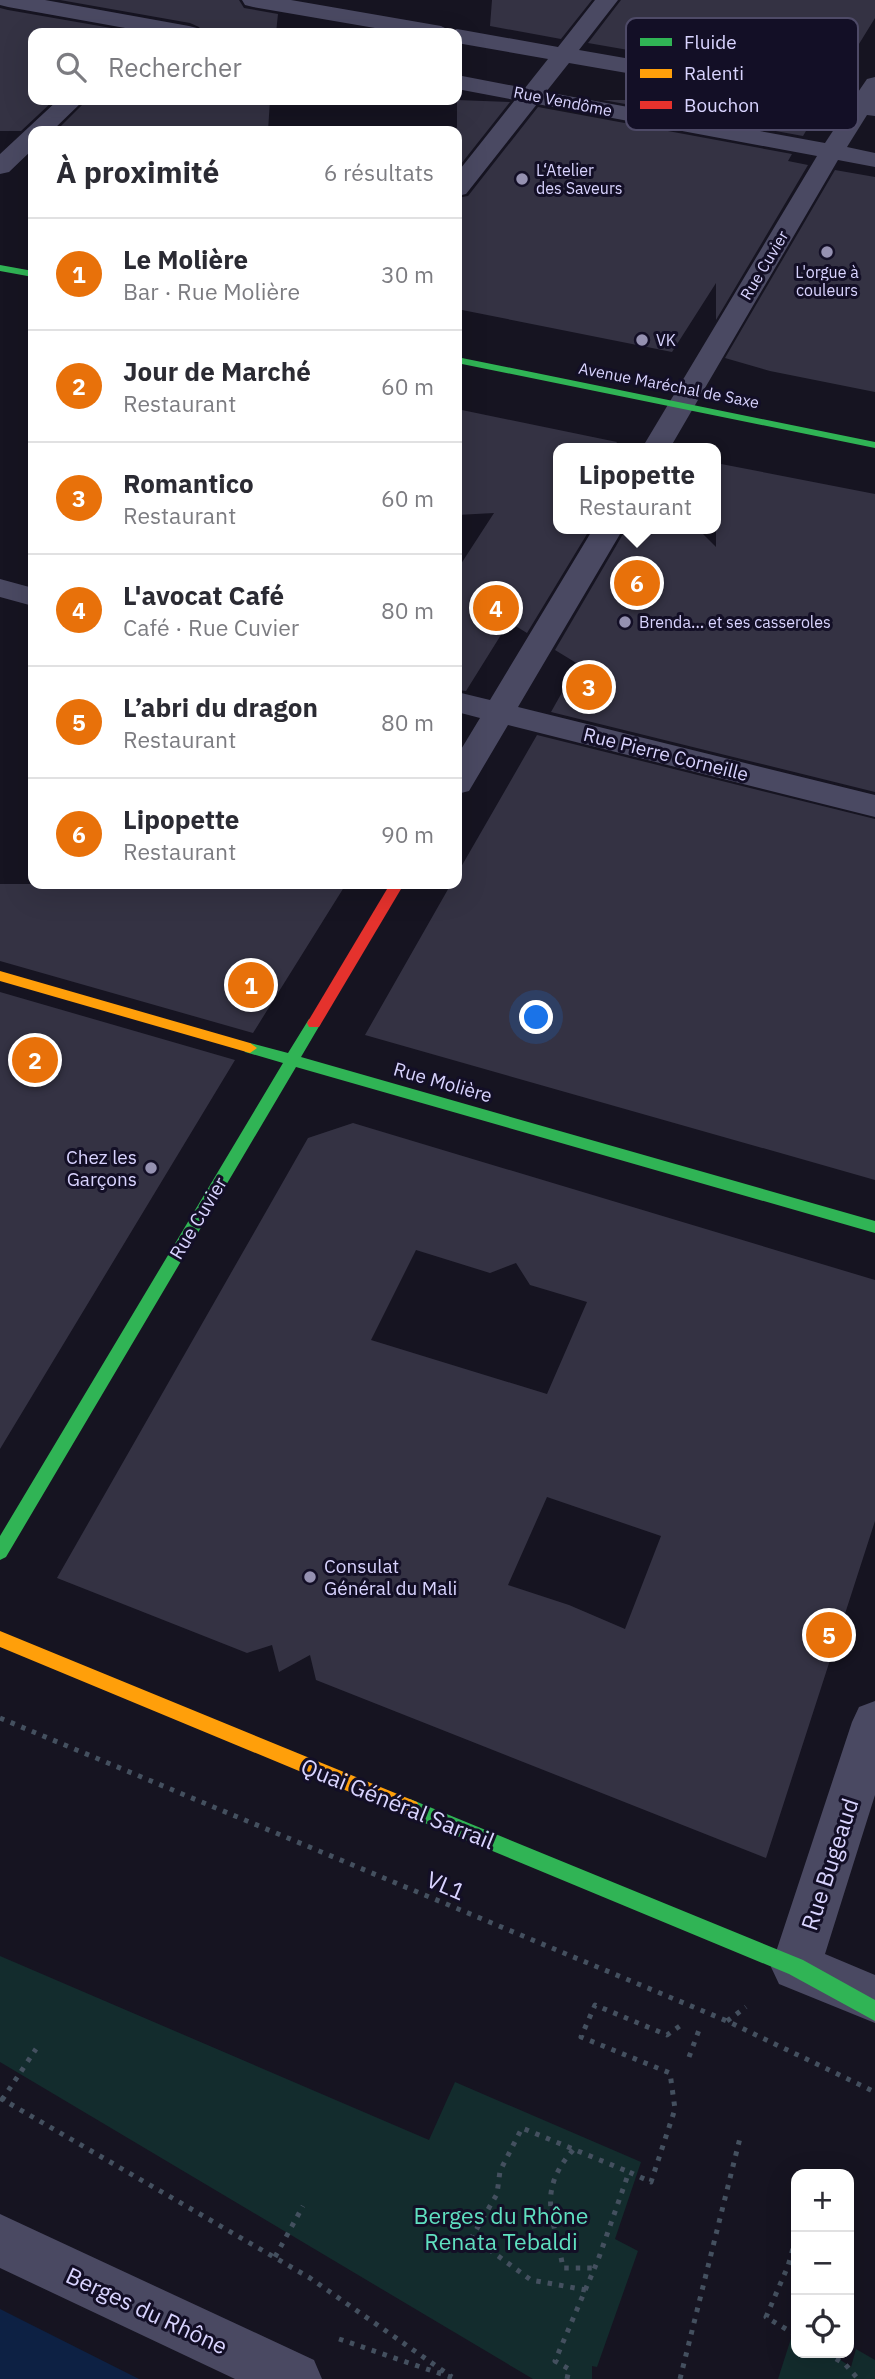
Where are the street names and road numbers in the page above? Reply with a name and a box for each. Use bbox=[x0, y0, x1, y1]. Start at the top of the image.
street label: Rue Vendôme bbox=[512, 82, 614, 120]
street label: Rue Cuvier bbox=[735, 227, 793, 303]
street label: Avenue Maréchal de Saxe bbox=[577, 358, 761, 412]
street label: Rue Pierre Corneille bbox=[581, 722, 751, 786]
street label: Rue Molière bbox=[391, 1056, 495, 1108]
street label: Rue Cuvier bbox=[164, 1172, 232, 1264]
street label: Quai Général Sarrail bbox=[297, 1750, 499, 1856]
street label: Rue Bugeaud bbox=[794, 1794, 864, 1934]
street label: VL1 bbox=[422, 1864, 470, 1906]
street label: Berges du Rhône bbox=[61, 2259, 233, 2361]

